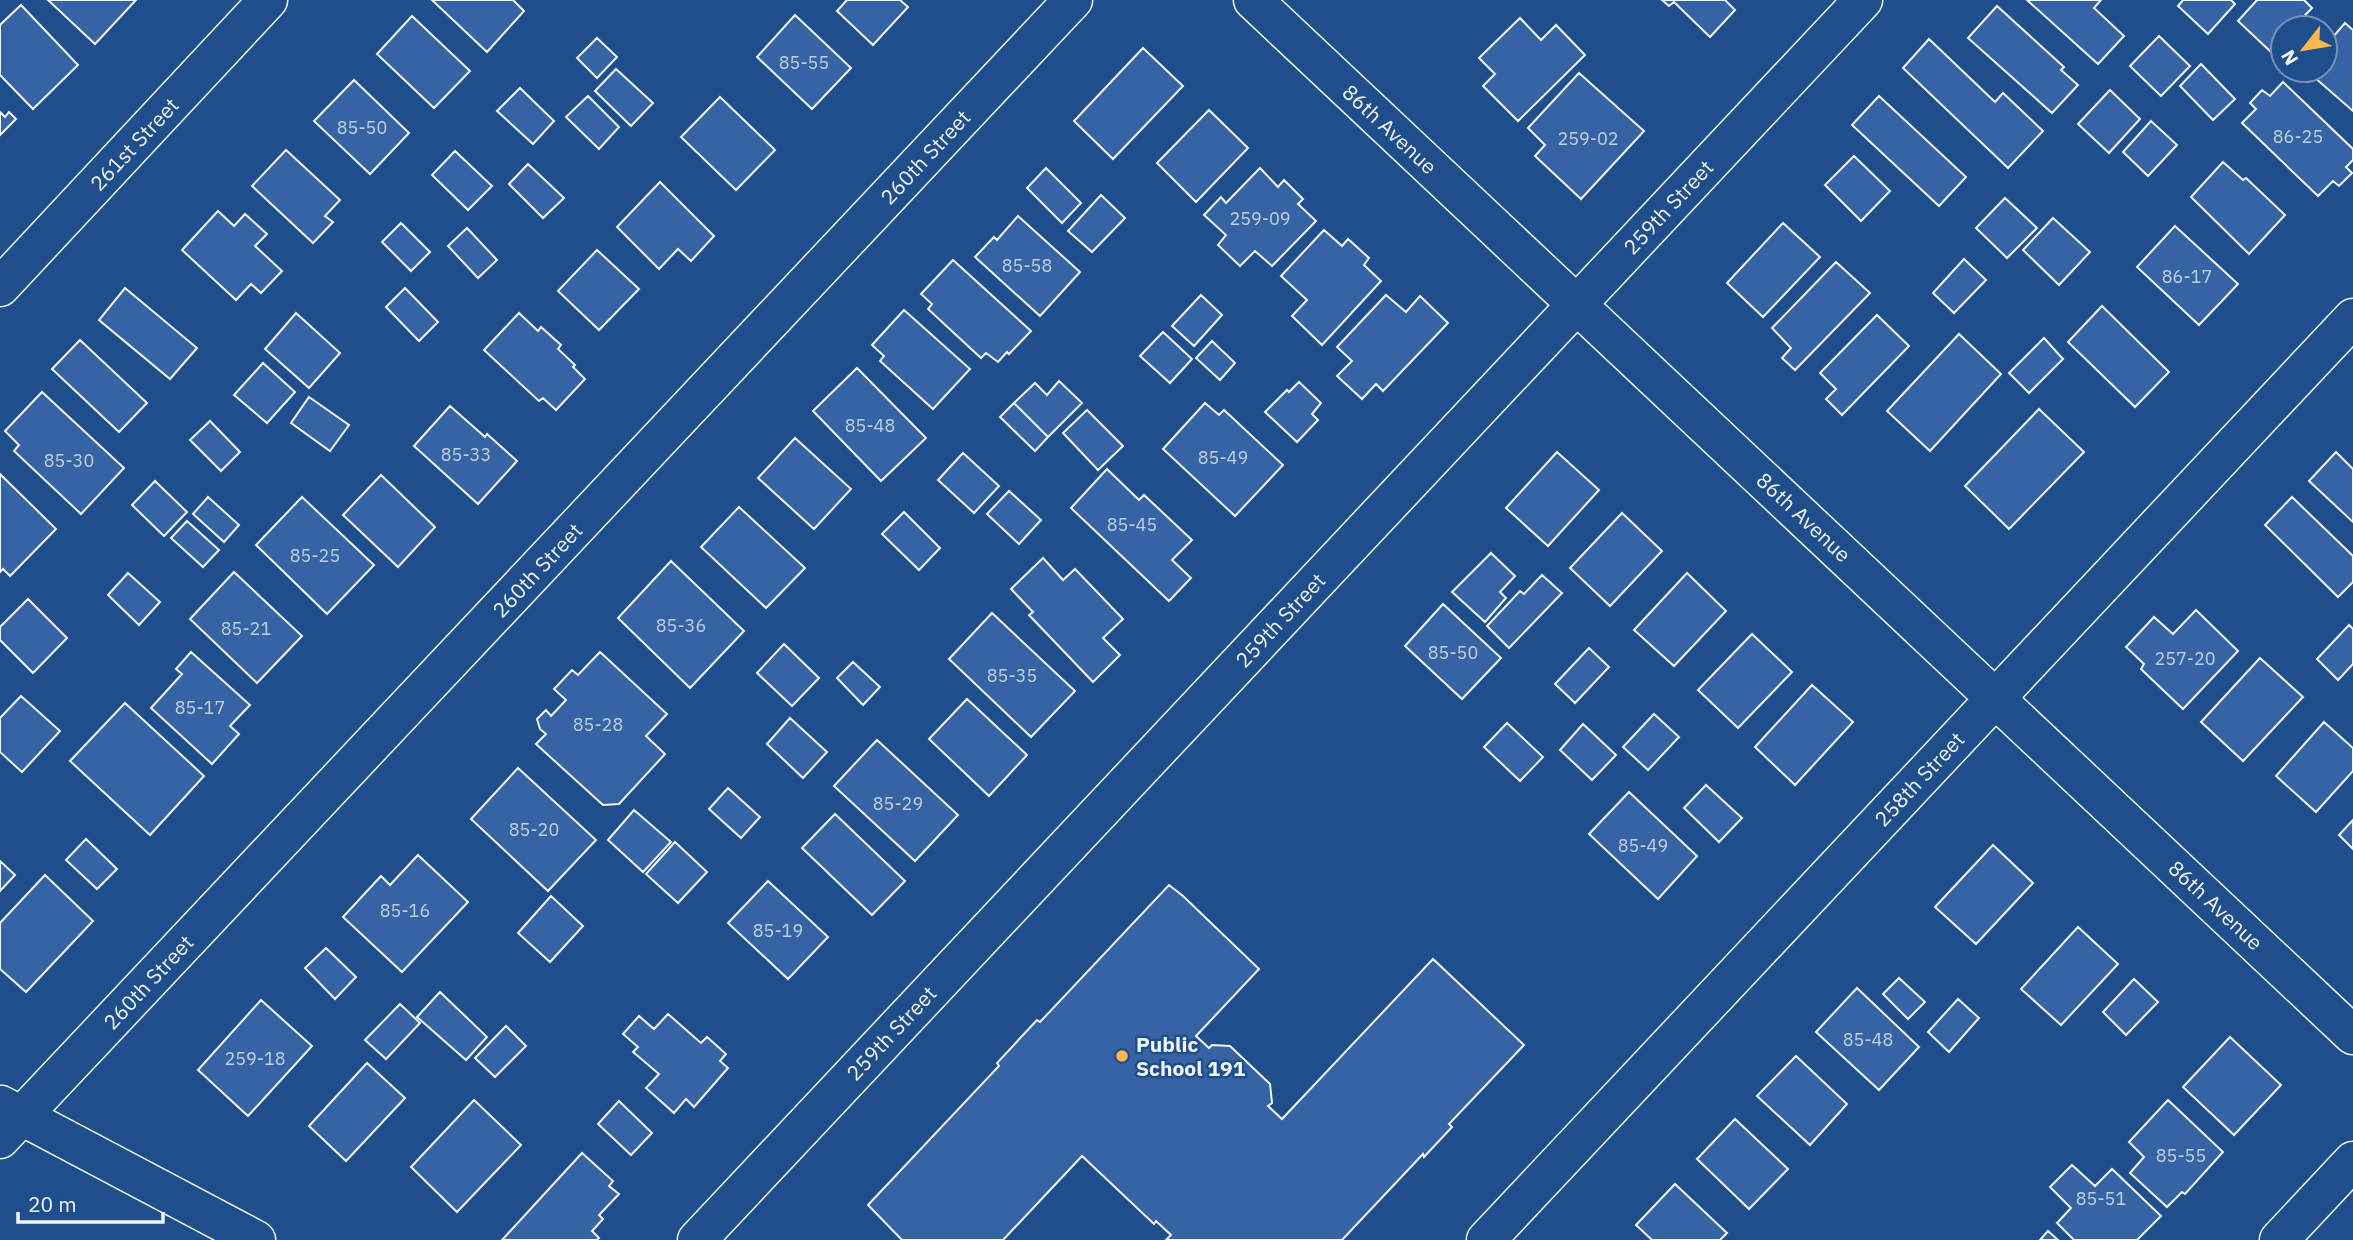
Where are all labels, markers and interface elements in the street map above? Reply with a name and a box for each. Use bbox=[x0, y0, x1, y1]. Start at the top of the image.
north arrow bbox=[2269, 14, 2339, 84]
text: N bbox=[2276, 46, 2303, 70]
house number: 85-55 bbox=[779, 51, 829, 74]
street label: 86th Avenue bbox=[1337, 78, 1443, 180]
street label: 261st Street bbox=[84, 91, 184, 197]
street label: 260th Street bbox=[874, 104, 976, 210]
house number: 85-50 bbox=[337, 116, 387, 139]
house number: 86-25 bbox=[2273, 125, 2323, 148]
house number: 259-02 bbox=[1557, 127, 1619, 150]
street label: 259th Street bbox=[1617, 154, 1719, 260]
house number: 259-09 bbox=[1229, 207, 1291, 230]
house number: 85-58 bbox=[1002, 254, 1052, 277]
house number: 86-17 bbox=[2162, 265, 2212, 288]
house number: 85-48 bbox=[845, 414, 895, 437]
house number: 85-33 bbox=[441, 443, 491, 466]
house number: 85-49 bbox=[1198, 446, 1248, 469]
house number: 85-30 bbox=[44, 449, 94, 472]
street label: 86th Avenue bbox=[1751, 466, 1857, 568]
house number: 85-45 bbox=[1107, 513, 1157, 536]
street label: 260th Street bbox=[486, 517, 588, 623]
house number: 85-25 bbox=[290, 544, 340, 567]
street label: 259th Street bbox=[1229, 567, 1331, 673]
house number: 85-36 bbox=[656, 614, 706, 637]
house number: 85-21 bbox=[221, 617, 271, 640]
house number: 85-50 bbox=[1428, 641, 1478, 664]
house number: 257-20 bbox=[2154, 647, 2216, 670]
house number: 85-35 bbox=[987, 664, 1037, 687]
house number: 85-17 bbox=[175, 696, 225, 719]
house number: 85-28 bbox=[573, 713, 623, 736]
street label: 258th Street bbox=[1868, 726, 1970, 832]
house number: 85-29 bbox=[873, 792, 923, 815]
house number: 85-20 bbox=[509, 818, 559, 841]
house number: 85-49 bbox=[1618, 834, 1668, 857]
street label: 86th Avenue bbox=[2163, 854, 2269, 956]
house number: 85-16 bbox=[380, 899, 430, 922]
house number: 85-19 bbox=[753, 919, 803, 942]
street label: 260th Street bbox=[97, 929, 199, 1035]
street label: 259th Street bbox=[840, 980, 942, 1086]
house number: 85-48 bbox=[1843, 1028, 1893, 1051]
place label: Public School 191 bbox=[1136, 1030, 1246, 1082]
house number: 259-18 bbox=[224, 1047, 286, 1070]
marker: Public School 191 bbox=[1114, 1048, 1130, 1064]
house number: 85-55 bbox=[2156, 1144, 2206, 1167]
scale bar bbox=[18, 1180, 163, 1224]
house number: 85-51 bbox=[2076, 1187, 2126, 1210]
text: 20 m bbox=[28, 1190, 77, 1218]

